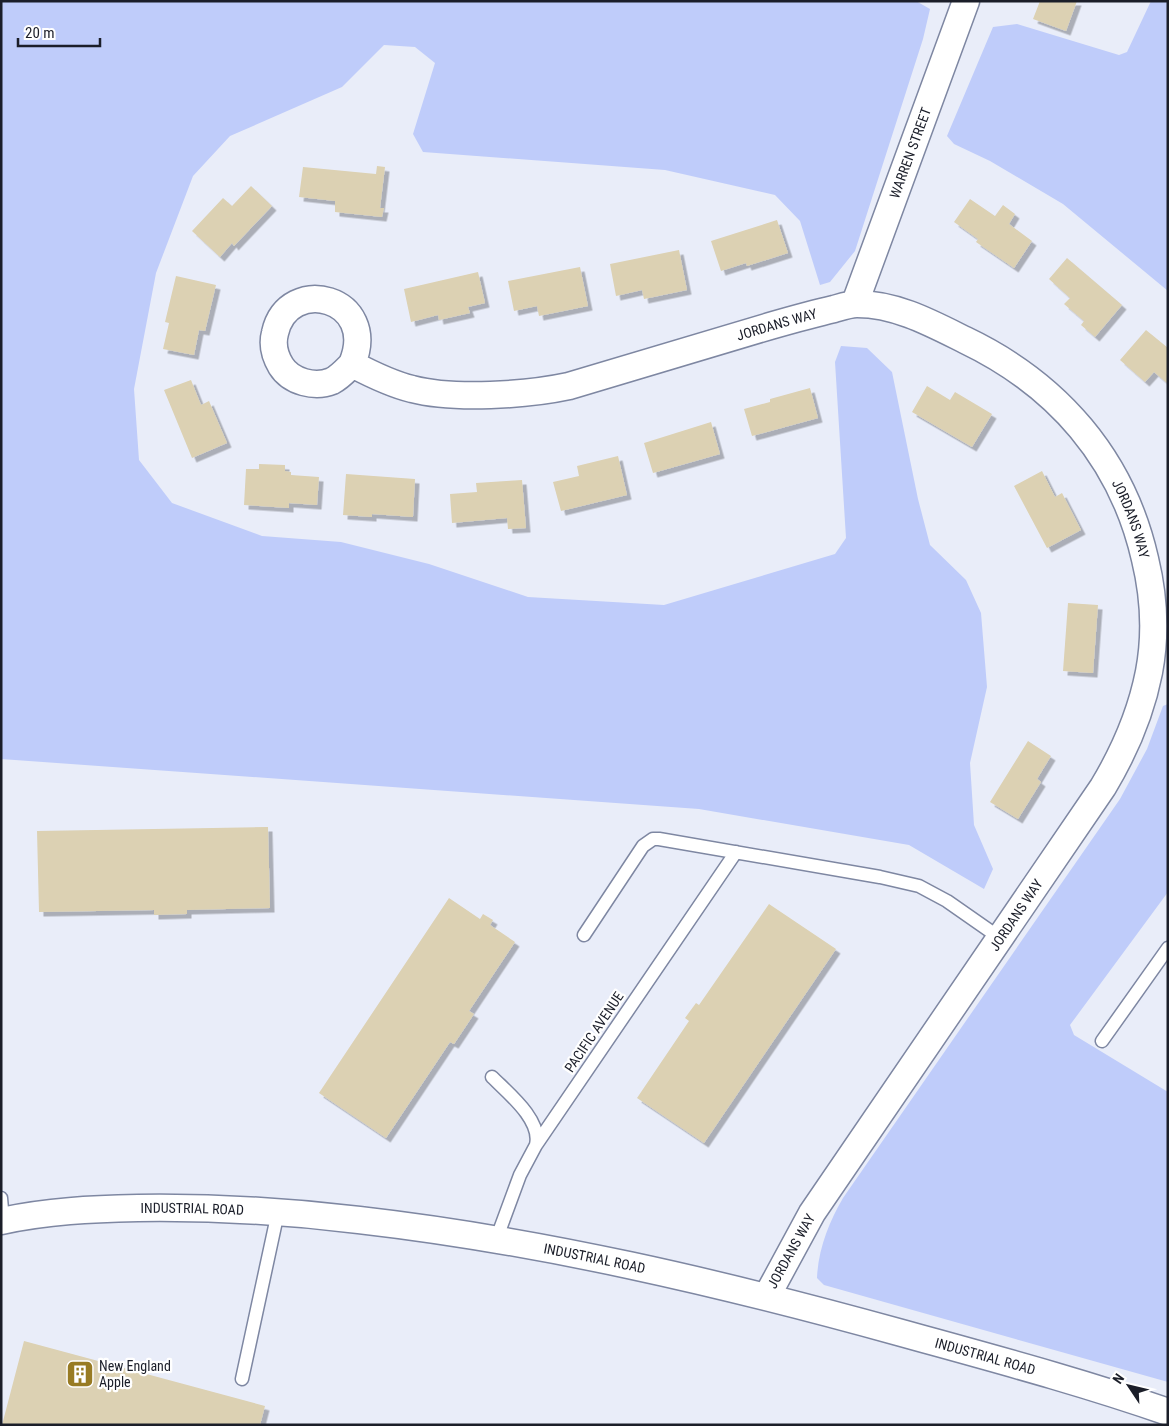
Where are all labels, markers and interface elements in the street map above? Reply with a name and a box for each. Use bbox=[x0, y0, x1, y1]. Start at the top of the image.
scale bar bbox=[18, 15, 100, 47]
text: 20 m bbox=[25, 24, 55, 42]
street label: WARREN STREET bbox=[886, 105, 934, 200]
street label: JORDANS WAY bbox=[735, 305, 819, 344]
street label: JORDANS WAY bbox=[1109, 477, 1153, 560]
street label: JORDANS WAY bbox=[986, 876, 1046, 954]
street label: PACIFIC AVENUE bbox=[561, 989, 627, 1075]
street label: INDUSTRIAL ROAD bbox=[140, 1200, 244, 1218]
street label: JORDANS WAY bbox=[764, 1210, 818, 1291]
street label: INDUSTRIAL ROAD bbox=[542, 1240, 647, 1276]
street label: INDUSTRIAL ROAD bbox=[933, 1335, 1037, 1378]
place label: New England Apple bbox=[99, 1358, 171, 1390]
building icon: New England Apple bbox=[65, 1359, 95, 1389]
north arrow bbox=[1104, 1361, 1154, 1411]
text: N bbox=[1109, 1370, 1127, 1387]

